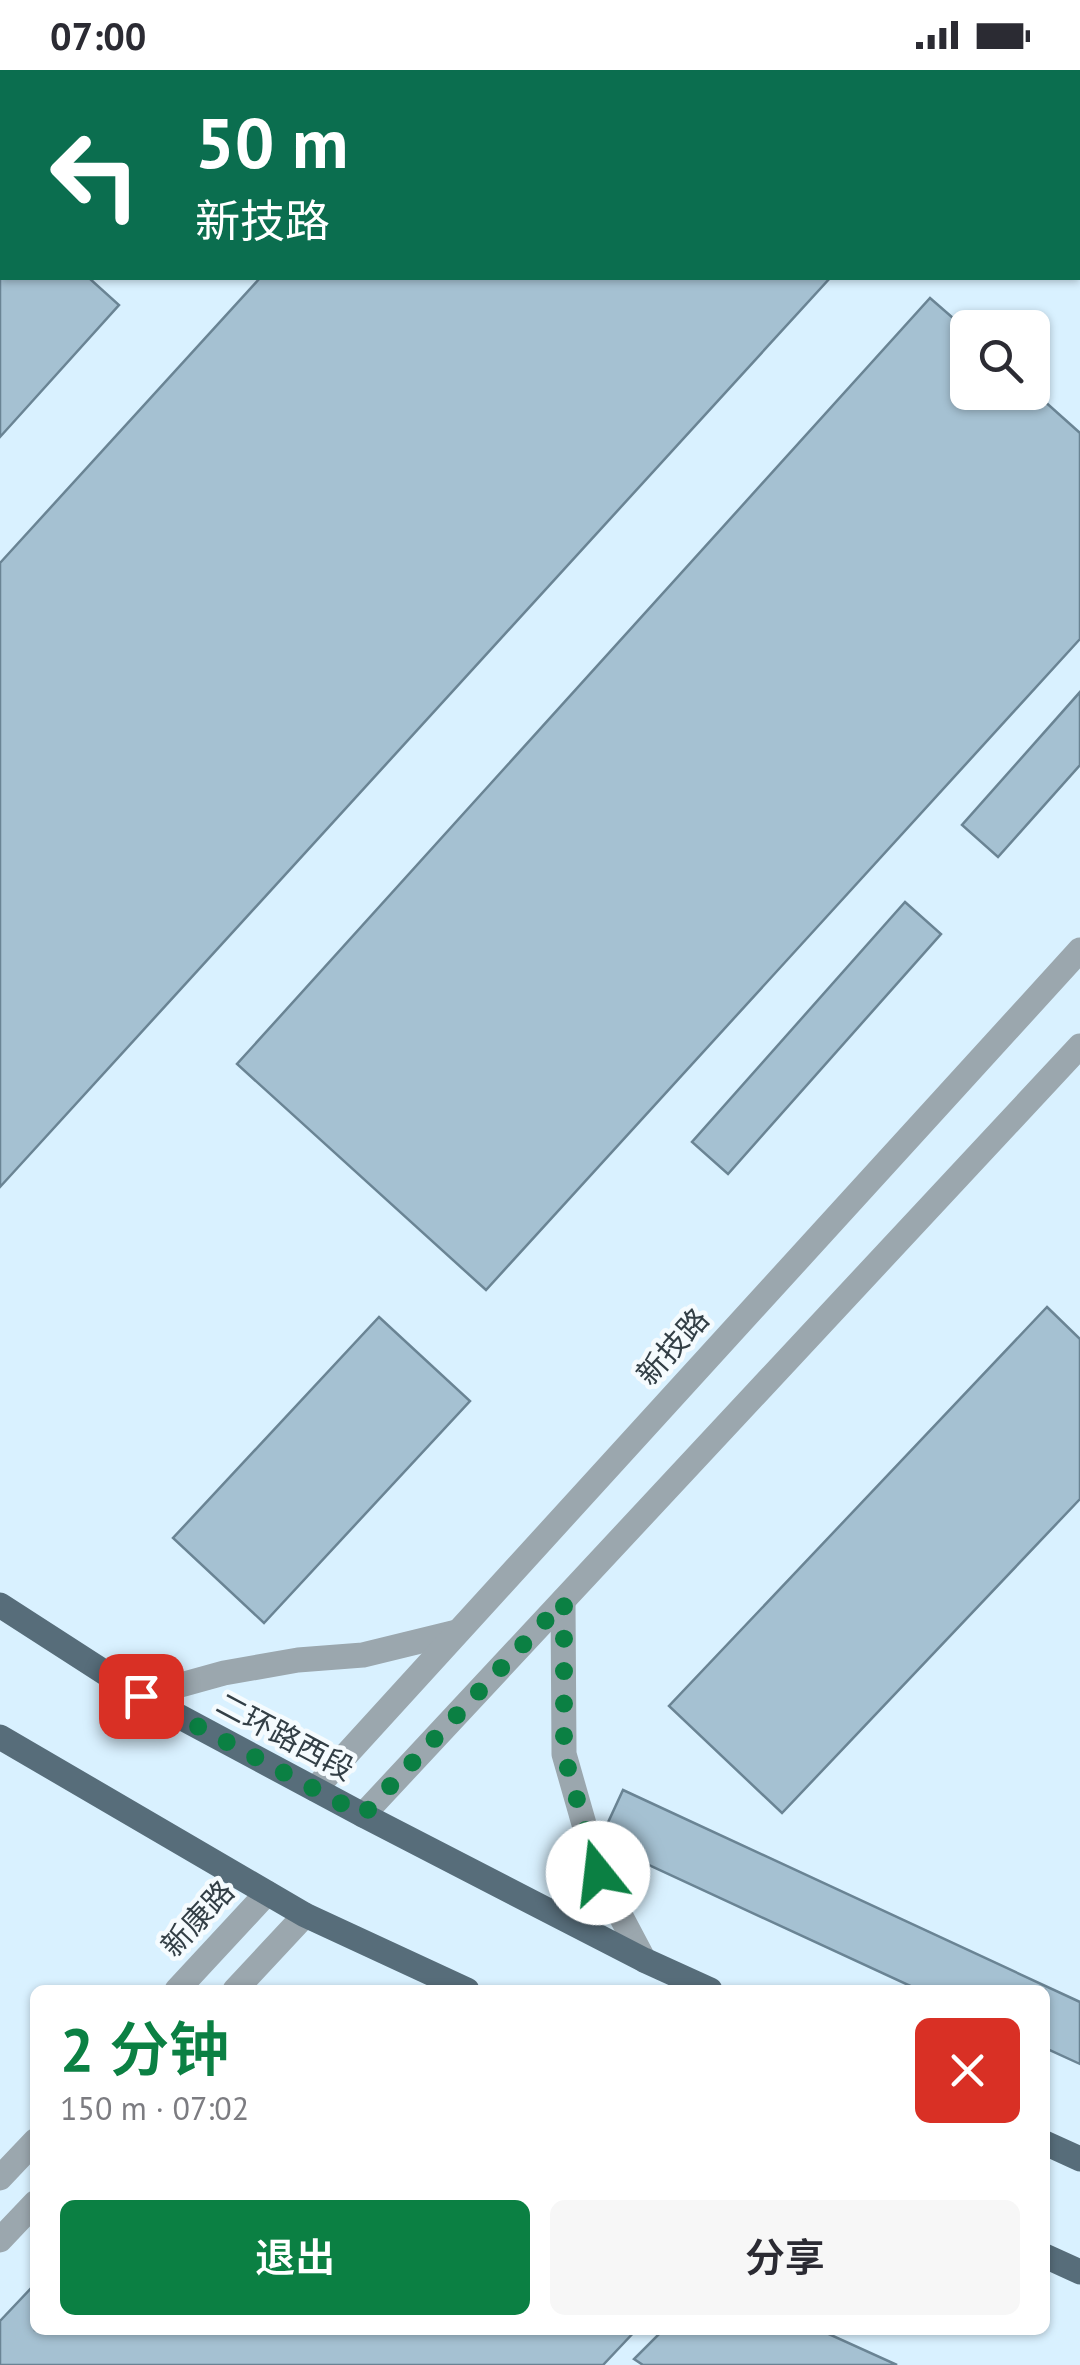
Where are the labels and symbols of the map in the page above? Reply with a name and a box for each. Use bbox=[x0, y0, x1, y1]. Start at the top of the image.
street label: 新技路 bbox=[627, 1300, 716, 1392]
pin bbox=[99, 1654, 184, 1739]
street label: 二环路西段 bbox=[210, 1683, 361, 1788]
position arrow bbox=[546, 1821, 650, 1925]
street label: 新康路 bbox=[152, 1872, 242, 1964]

